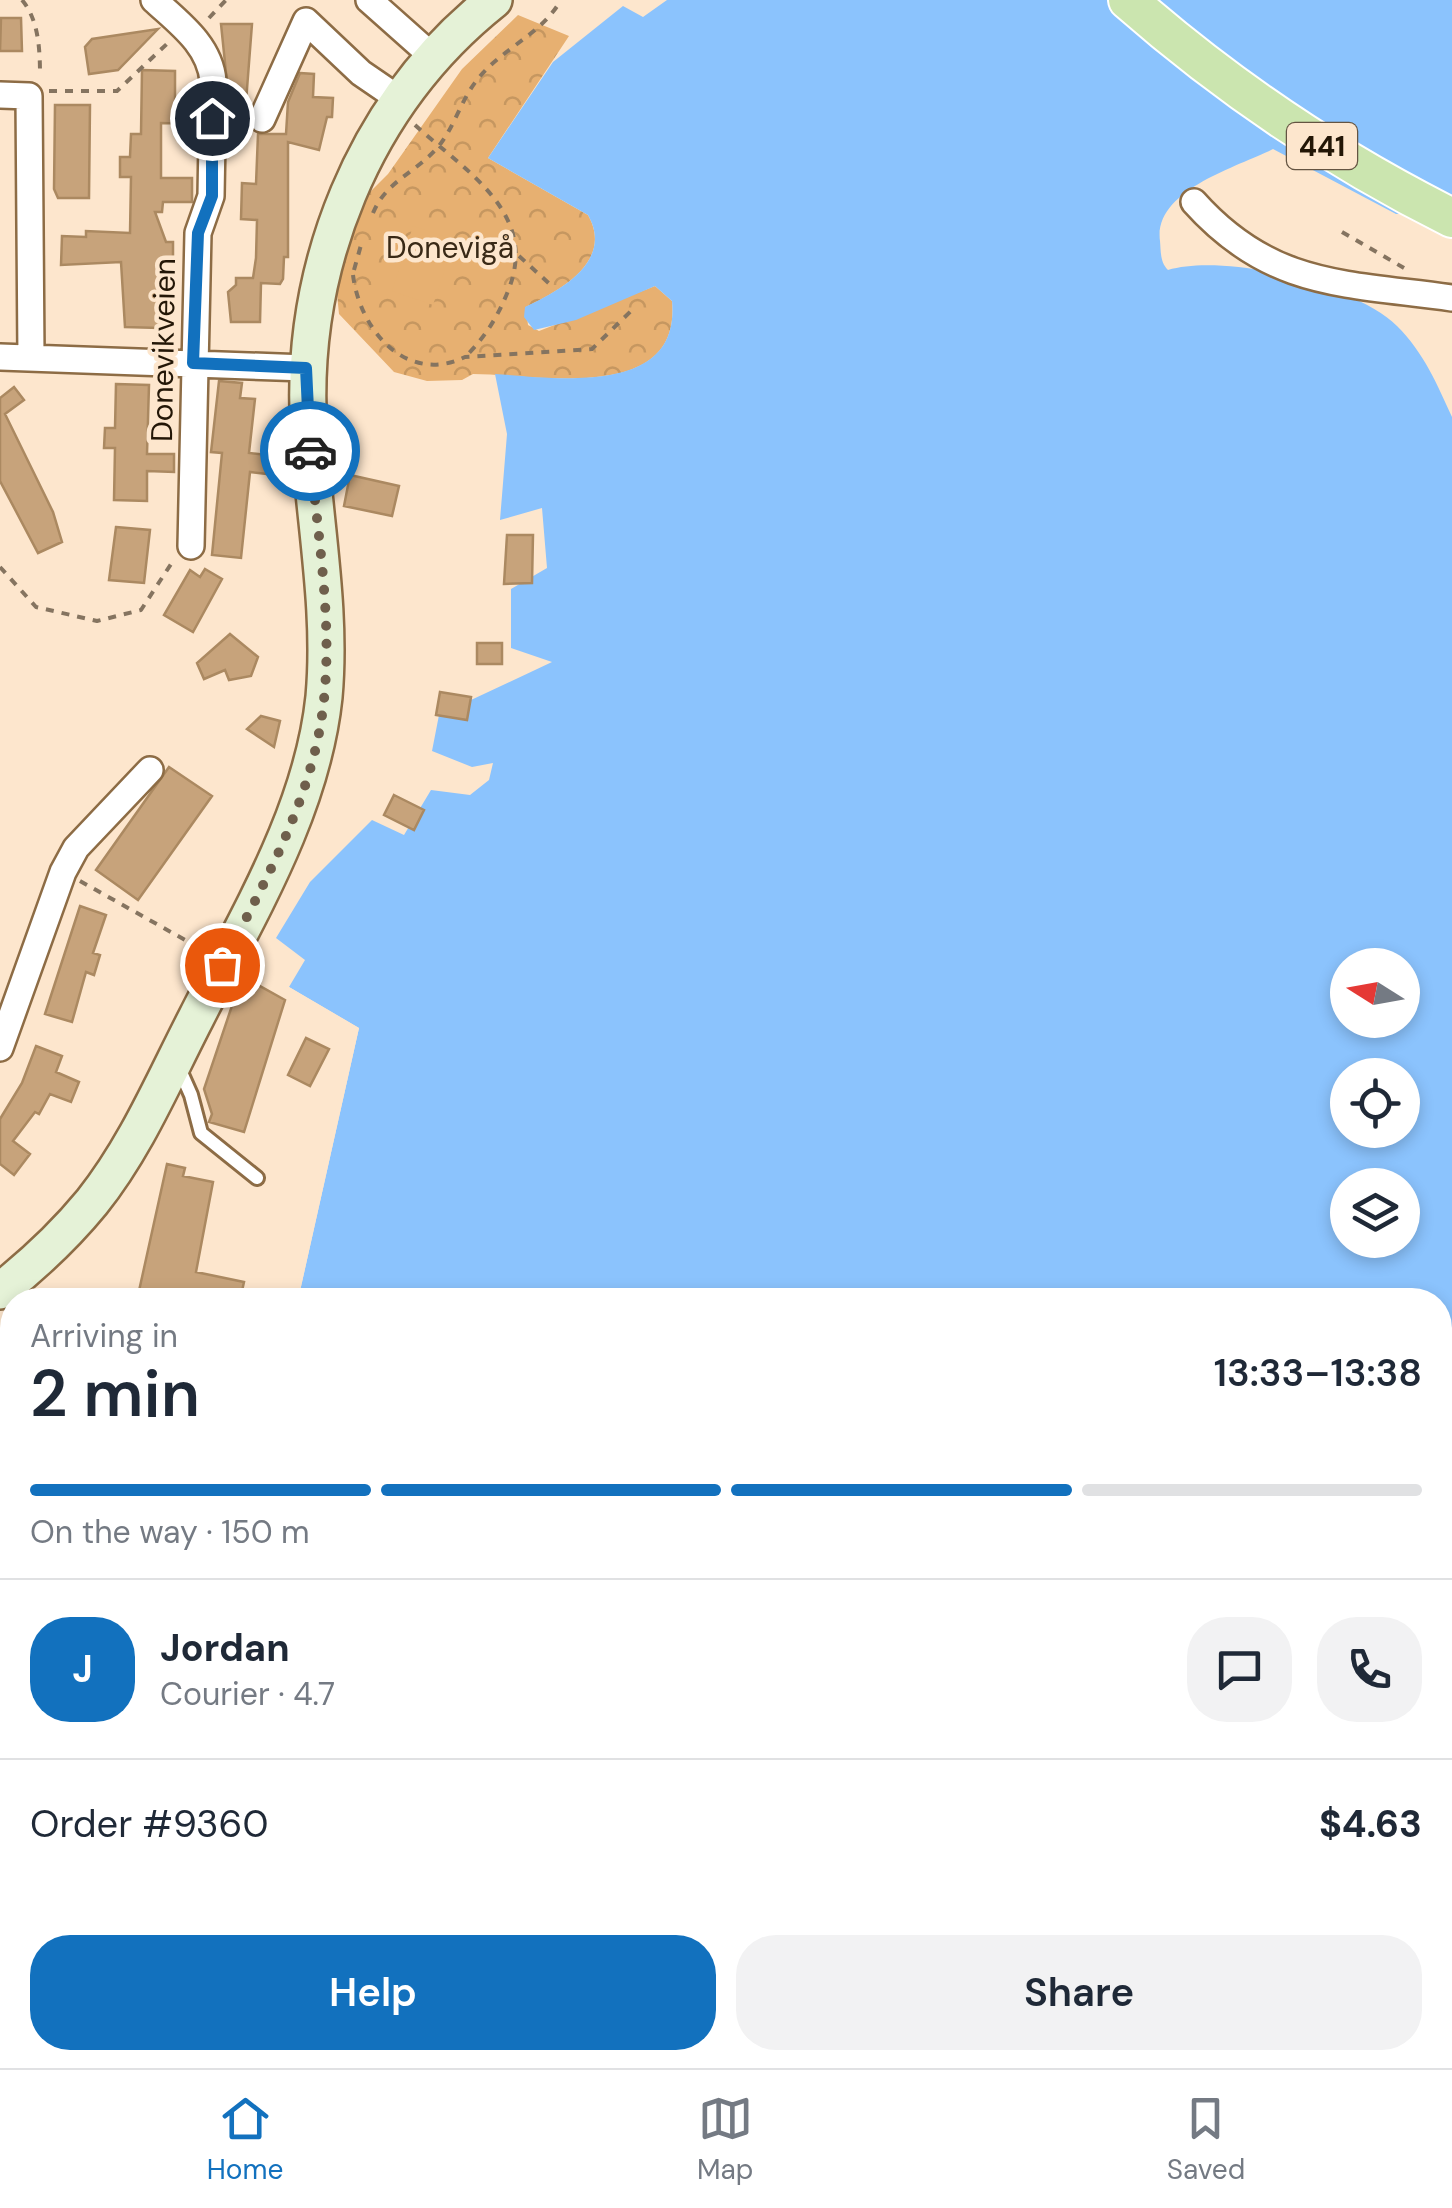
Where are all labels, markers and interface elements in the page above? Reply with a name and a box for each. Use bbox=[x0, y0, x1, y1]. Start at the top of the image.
pin bbox=[170, 76, 255, 161]
icon: home bbox=[185, 91, 240, 146]
road number: 441 bbox=[1287, 123, 1357, 169]
park label: Donevigå bbox=[386, 228, 514, 267]
street label: Donevikveien bbox=[142, 258, 184, 442]
courier bbox=[260, 401, 360, 501]
icon: car bbox=[283, 424, 338, 479]
pin bbox=[180, 923, 265, 1008]
icon: bag bbox=[195, 938, 250, 993]
north arrow bbox=[1330, 948, 1420, 1038]
map controls bbox=[1330, 948, 1420, 1258]
button: locate bbox=[1330, 1058, 1420, 1148]
button: layers bbox=[1330, 1168, 1420, 1258]
text: Arriving in bbox=[30, 1315, 178, 1357]
text: 13:33–13:38 bbox=[1214, 1348, 1422, 1398]
text: 2 min bbox=[30, 1352, 200, 1436]
text: On the way · 150 m bbox=[30, 1511, 310, 1553]
button: chat bbox=[1187, 1617, 1292, 1722]
button: phone bbox=[1317, 1617, 1422, 1722]
text: Jordan bbox=[160, 1623, 290, 1673]
text: J bbox=[72, 1644, 93, 1694]
text: Courier · 4.7 bbox=[160, 1673, 335, 1715]
text: Order #9360 bbox=[30, 1799, 268, 1849]
text: $4.63 bbox=[1319, 1799, 1422, 1849]
button: Help bbox=[30, 1935, 716, 2050]
button: Share bbox=[736, 1935, 1422, 2050]
tab: Home bbox=[207, 2091, 283, 2188]
tab: Map bbox=[697, 2091, 753, 2188]
tab: Saved bbox=[1167, 2091, 1245, 2188]

